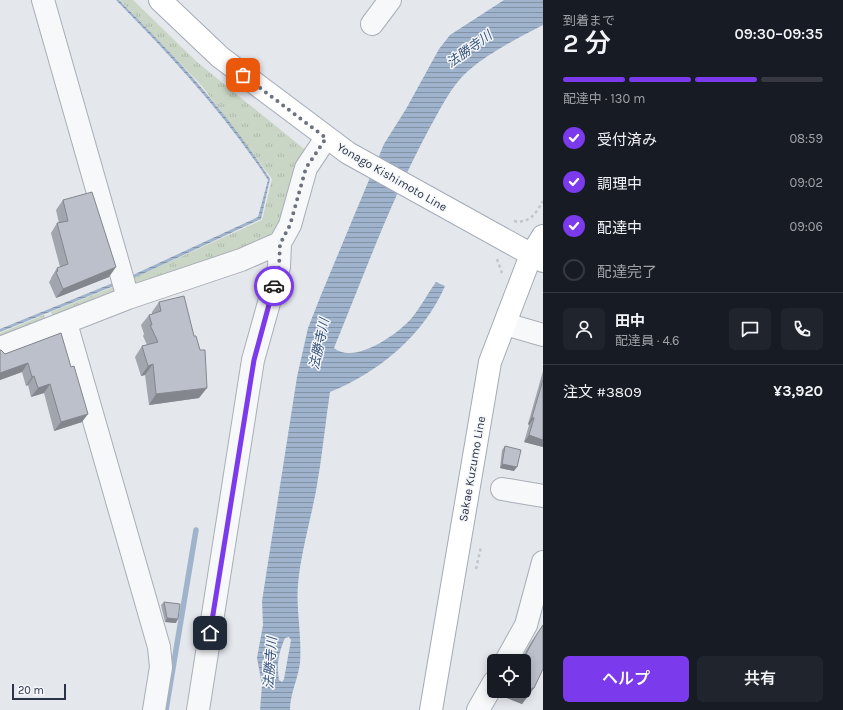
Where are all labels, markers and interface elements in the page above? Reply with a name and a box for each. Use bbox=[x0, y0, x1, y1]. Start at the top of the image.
text: 到着まで bbox=[563, 13, 615, 28]
text: 09:30–09:35 bbox=[734, 25, 823, 43]
water label: 法勝寺川 bbox=[444, 26, 496, 70]
text: 2 分 bbox=[563, 28, 611, 59]
pin bbox=[226, 58, 260, 92]
icon: bag bbox=[232, 64, 254, 86]
text: 配達中 · 130 m bbox=[563, 91, 645, 106]
icon: check bbox=[563, 127, 585, 149]
text: 受付済み bbox=[597, 131, 657, 149]
text: 08:59 bbox=[789, 131, 823, 146]
street label: Yonago Kishimoto Line bbox=[335, 140, 449, 214]
icon: check bbox=[563, 171, 585, 193]
text: 調理中 bbox=[597, 175, 642, 193]
text: 09:02 bbox=[789, 175, 823, 190]
icon: check bbox=[563, 215, 585, 237]
text: 配達中 bbox=[597, 219, 642, 237]
text: 09:06 bbox=[790, 219, 823, 234]
text: 配達完了 bbox=[597, 263, 657, 281]
courier bbox=[254, 266, 294, 306]
icon: car bbox=[263, 275, 285, 297]
button: person bbox=[563, 308, 605, 350]
button: chat bbox=[729, 308, 771, 350]
button: phone bbox=[781, 308, 823, 350]
text: 田中 bbox=[615, 312, 645, 330]
water label: 法勝寺川 bbox=[306, 315, 332, 371]
text: 配達員 · 4.6 bbox=[615, 333, 680, 348]
text: ¥3,920 bbox=[773, 382, 823, 400]
text: 注文 #3809 bbox=[563, 383, 642, 401]
street label: Sakae Kuzumo Line bbox=[456, 415, 488, 523]
pin bbox=[193, 616, 227, 650]
icon: home bbox=[199, 622, 221, 644]
water label: 法勝寺川 bbox=[261, 635, 279, 689]
map controls bbox=[487, 654, 531, 698]
button: locate bbox=[487, 654, 531, 698]
button: ヘルプ bbox=[563, 656, 689, 702]
button: 共有 bbox=[697, 656, 823, 702]
scale bar bbox=[12, 682, 66, 701]
text: 20 m bbox=[18, 684, 44, 697]

